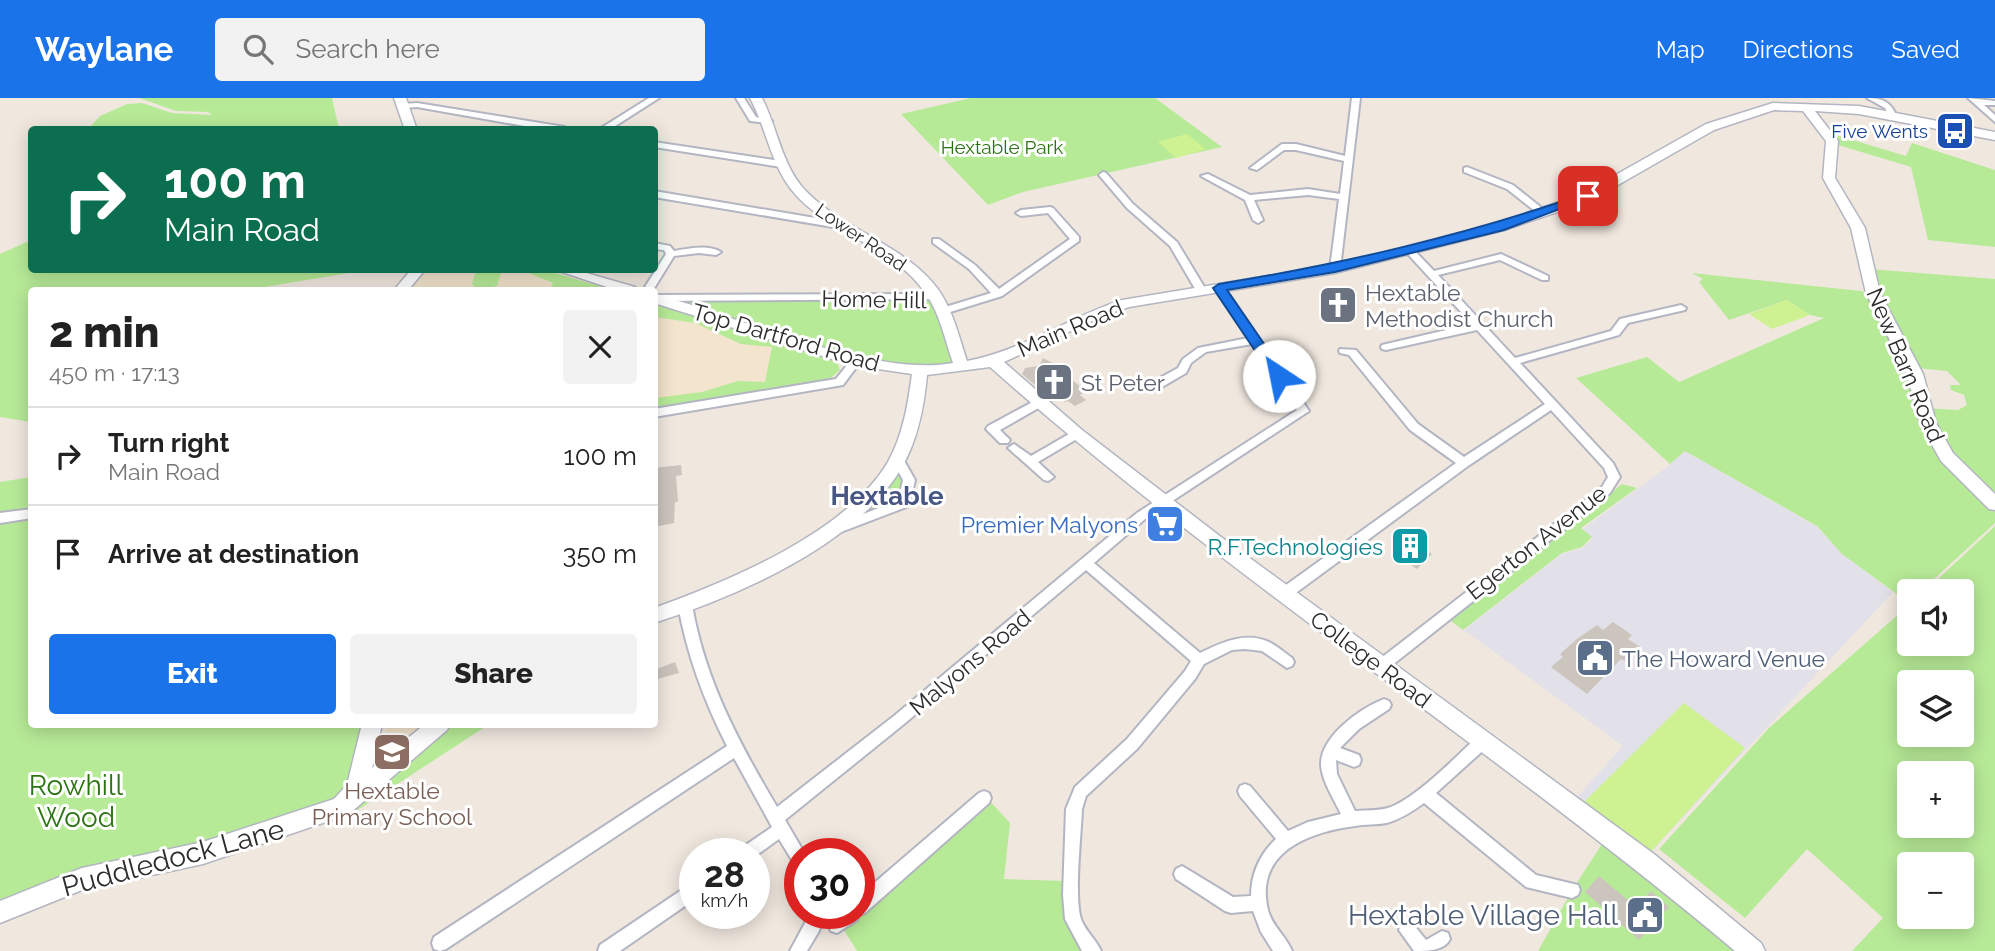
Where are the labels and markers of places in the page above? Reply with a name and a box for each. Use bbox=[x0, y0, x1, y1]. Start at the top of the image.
bus stop icon: Five Wents bbox=[1934, 110, 1976, 152]
place label: Five Wents bbox=[1831, 120, 1928, 142]
pin bbox=[1558, 166, 1618, 226]
place label: Hextable Methodist Church bbox=[1365, 279, 1554, 332]
church icon: Hextable Methodist Church bbox=[1317, 284, 1359, 326]
church icon: St Peter bbox=[1033, 361, 1075, 403]
place label: St Peter bbox=[1081, 369, 1165, 396]
supermarket icon: Premier Malyons bbox=[1144, 503, 1186, 545]
place label: Premier Malyons bbox=[961, 511, 1138, 538]
building icon: R.F.Technologies bbox=[1389, 525, 1431, 567]
place label: R.F.Technologies bbox=[1208, 533, 1383, 560]
public building icon: The Howard Venue bbox=[1574, 637, 1616, 679]
place label: The Howard Venue bbox=[1622, 645, 1825, 672]
school or university icon: Hextable Primary School bbox=[371, 731, 413, 773]
place label: Hextable Primary School bbox=[312, 777, 473, 830]
public building icon: Hextable Village Hall bbox=[1624, 894, 1666, 936]
place label: Hextable Village Hall bbox=[1348, 899, 1618, 932]

